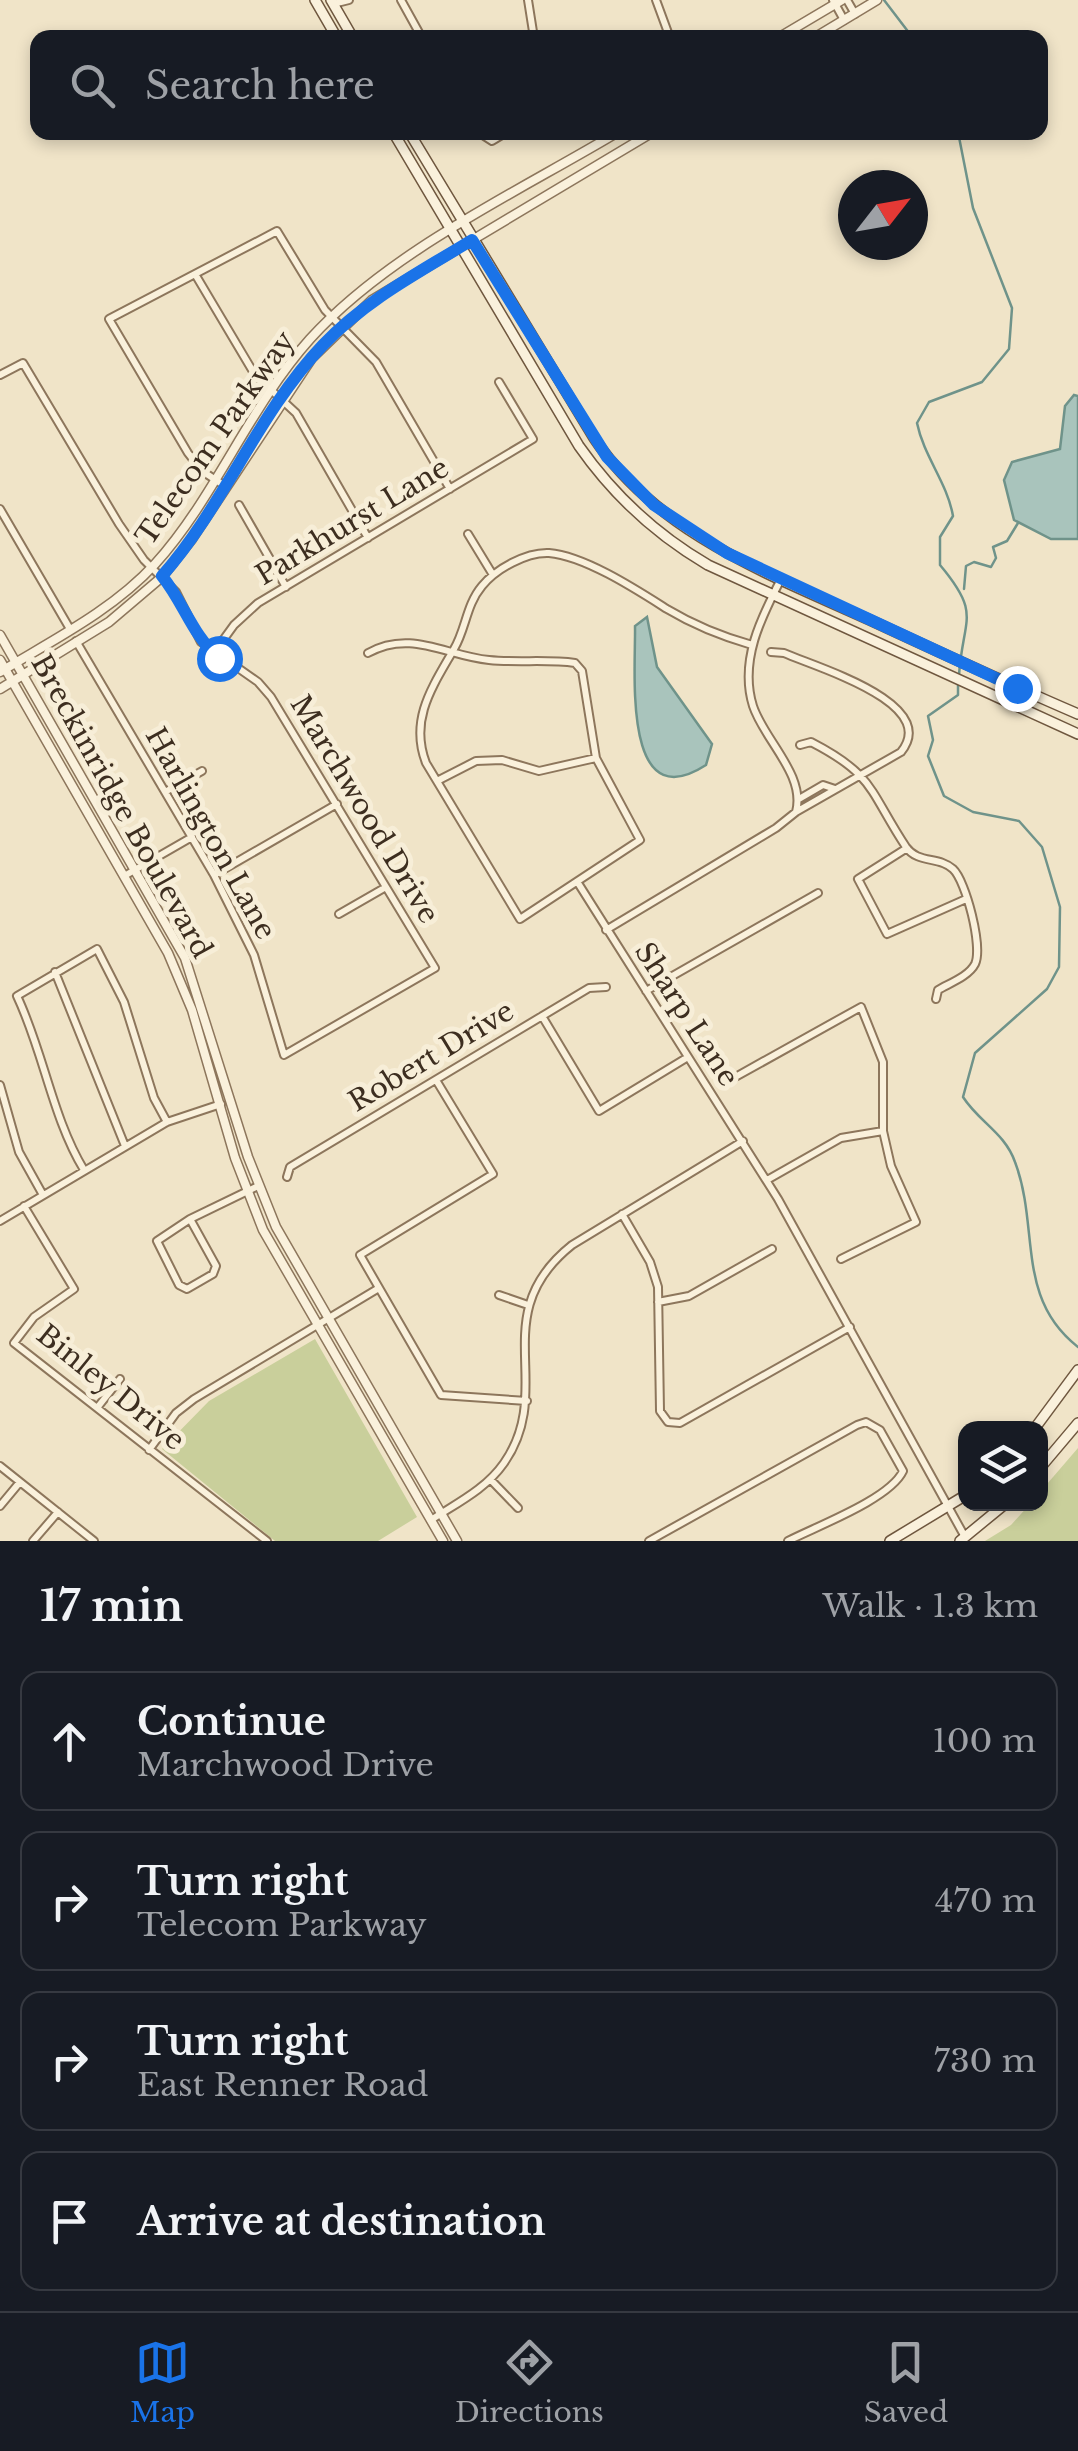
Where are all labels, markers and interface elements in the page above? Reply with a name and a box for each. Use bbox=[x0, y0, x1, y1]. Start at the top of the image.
search box bbox=[30, 30, 1048, 140]
icon: search bbox=[65, 58, 120, 113]
text: Search here bbox=[145, 62, 375, 109]
north arrow bbox=[838, 170, 928, 260]
street label: Telecom Parkway bbox=[128, 324, 302, 552]
street label: Parkhurst Lane bbox=[249, 450, 455, 593]
route start bbox=[197, 636, 243, 682]
street label: Breckinridge Boulevard bbox=[23, 648, 220, 964]
route end bbox=[995, 666, 1041, 712]
street label: Marchwood Drive bbox=[283, 689, 446, 930]
street label: Harlington Lane bbox=[138, 721, 283, 945]
street label: Sharp Lane bbox=[627, 936, 746, 1093]
street label: Robert Drive bbox=[342, 993, 520, 1119]
street label: Binley Drive bbox=[30, 1317, 192, 1458]
map controls bbox=[958, 1421, 1048, 1511]
button: layers bbox=[958, 1421, 1048, 1511]
text: 17 min bbox=[40, 1580, 183, 1632]
text: Walk · 1.3 km bbox=[823, 1586, 1038, 1626]
text: Continue bbox=[137, 1698, 326, 1745]
icon: ahead bbox=[42, 1714, 97, 1769]
text: 100 m bbox=[933, 1721, 1036, 1761]
text: Marchwood Drive bbox=[137, 1745, 434, 1785]
text: Turn right bbox=[137, 1858, 348, 1905]
icon: right bbox=[42, 1874, 97, 1929]
text: 470 m bbox=[935, 1881, 1036, 1921]
text: Telecom Parkway bbox=[137, 1905, 427, 1945]
text: Turn right bbox=[137, 2018, 348, 2065]
icon: right bbox=[42, 2034, 97, 2089]
text: 730 m bbox=[934, 2041, 1036, 2081]
text: East Renner Road bbox=[137, 2065, 428, 2105]
icon: arrive bbox=[42, 2194, 97, 2249]
text: Arrive at destination bbox=[137, 2198, 546, 2245]
tab: Map bbox=[130, 2335, 195, 2430]
tab: Directions bbox=[455, 2335, 604, 2430]
tab: Saved bbox=[864, 2335, 948, 2430]

